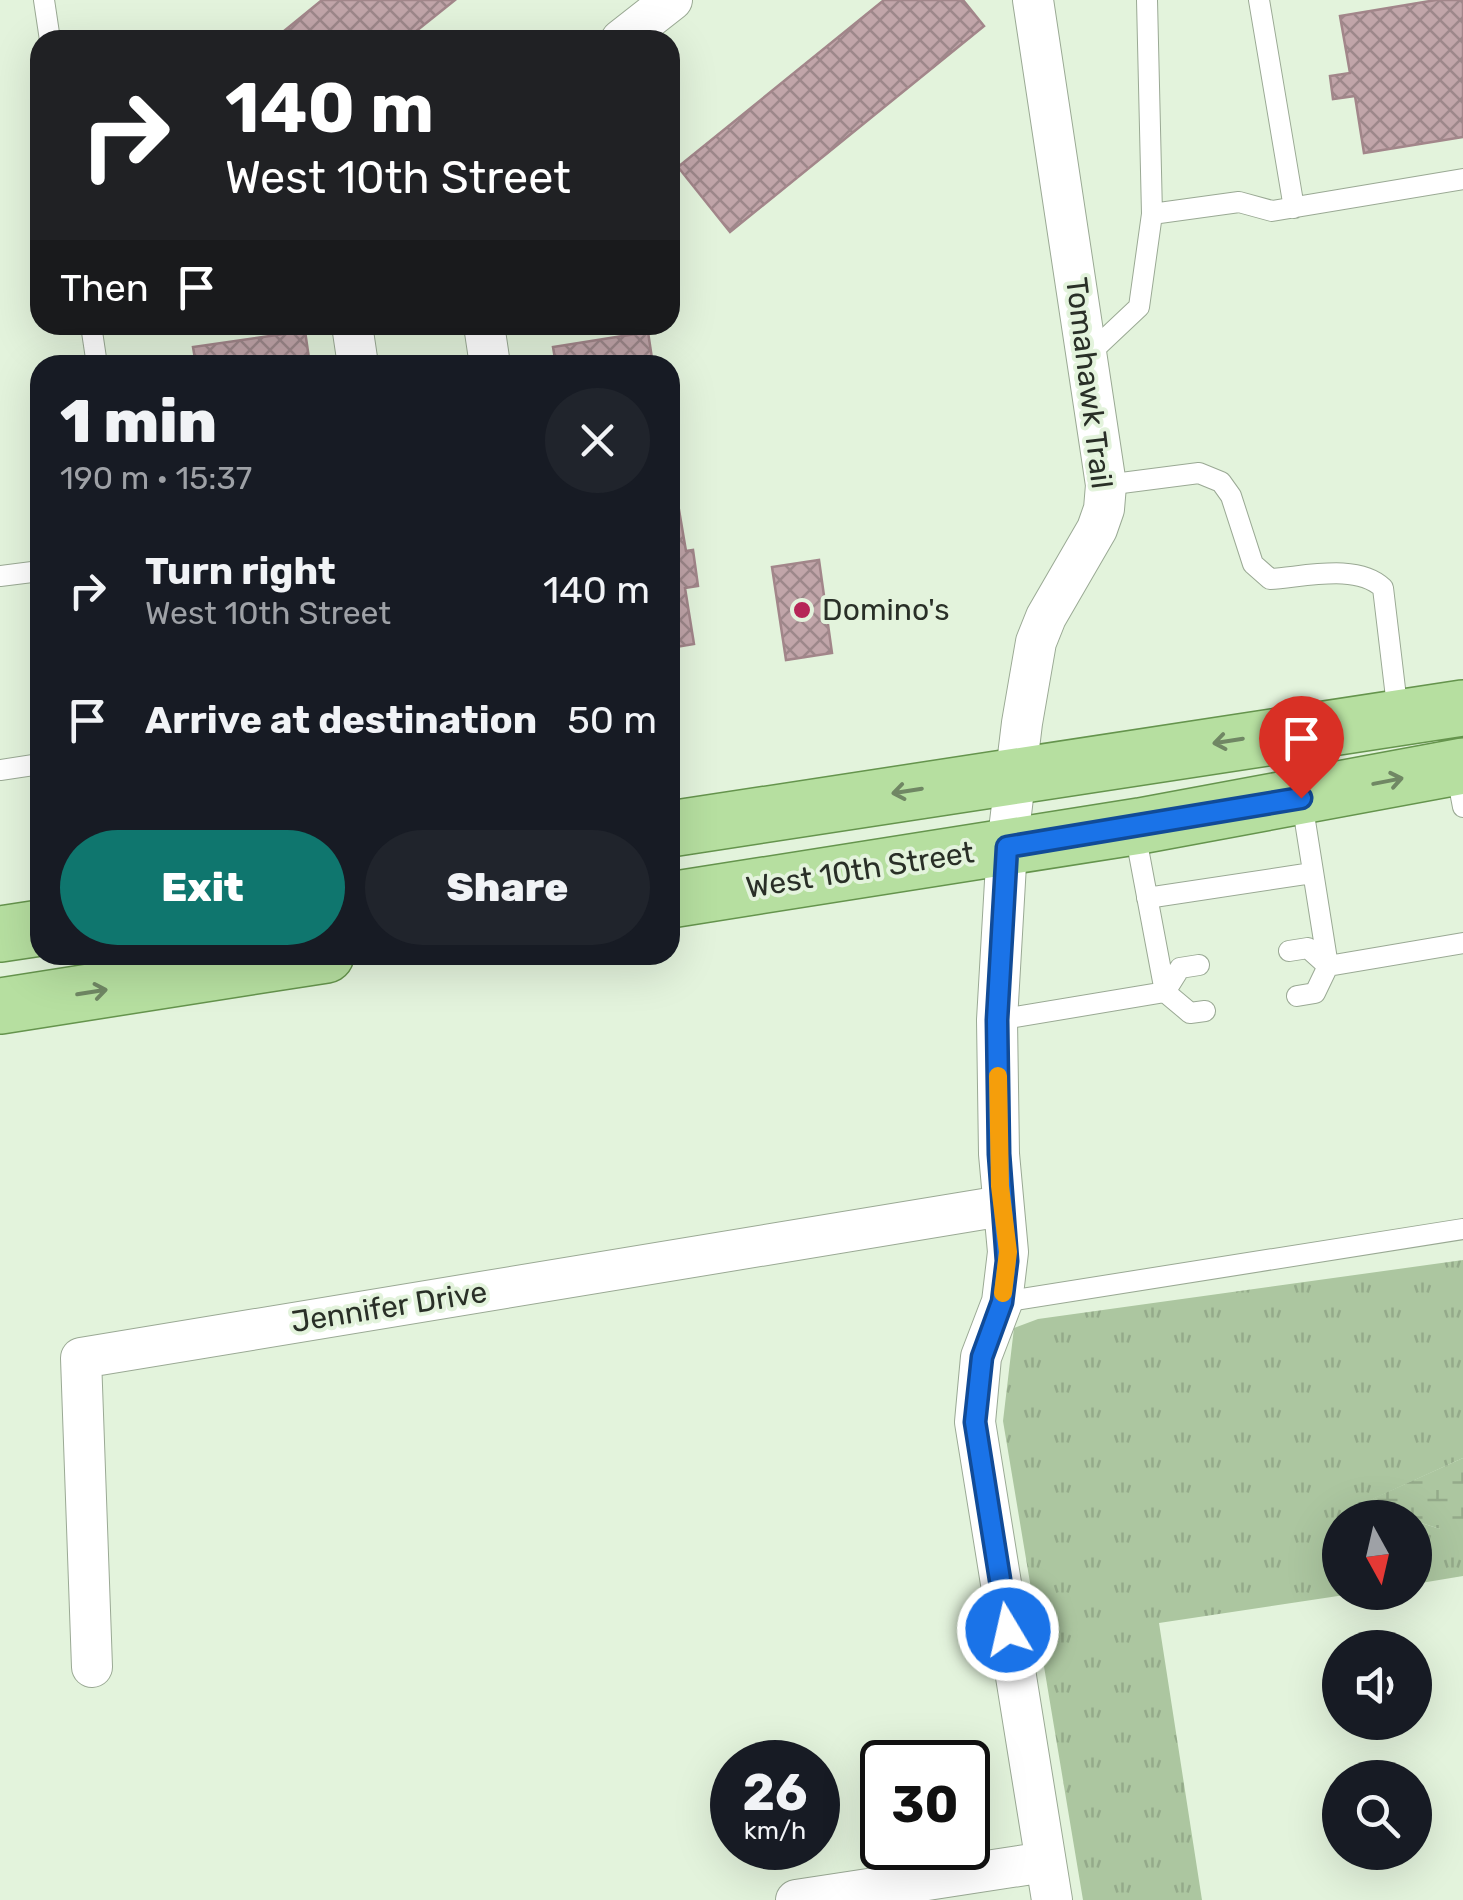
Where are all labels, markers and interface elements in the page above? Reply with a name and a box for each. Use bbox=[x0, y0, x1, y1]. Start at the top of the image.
text: 140 m bbox=[225, 67, 434, 150]
icon: right bbox=[60, 70, 190, 200]
text: West 10th Street bbox=[225, 151, 571, 204]
icon: arrive bbox=[169, 260, 224, 315]
text: Then bbox=[60, 265, 149, 311]
street label: Tomahawk Trail bbox=[1058, 275, 1120, 491]
text: 1 min bbox=[60, 386, 217, 457]
button: close bbox=[545, 388, 650, 493]
text: 190 m · 15:37 bbox=[60, 459, 252, 497]
text: Turn right bbox=[145, 548, 336, 594]
icon: right bbox=[60, 563, 115, 618]
text: 140 m bbox=[543, 567, 650, 613]
place label: Domino's bbox=[822, 592, 950, 628]
text: West 10th Street bbox=[145, 594, 391, 632]
marker: Domino's bbox=[791, 599, 813, 621]
icon: arrive bbox=[60, 693, 115, 748]
pin bbox=[1259, 696, 1344, 799]
text: Arrive at destination bbox=[145, 697, 537, 743]
text: 50 m bbox=[567, 697, 657, 743]
icon: arrive bbox=[1274, 711, 1329, 766]
one-way arrow bbox=[1212, 733, 1245, 751]
one-way arrow bbox=[1371, 771, 1403, 790]
one-way arrow bbox=[891, 783, 924, 801]
button: Exit bbox=[60, 830, 345, 945]
button: Share bbox=[365, 830, 650, 945]
street label: West 10th Street bbox=[743, 834, 977, 906]
one-way arrow bbox=[75, 982, 108, 1001]
street label: Jennifer Drive bbox=[289, 1274, 489, 1340]
north arrow bbox=[1322, 1500, 1432, 1610]
map controls bbox=[1322, 1500, 1432, 1870]
position arrow bbox=[956, 1578, 1060, 1682]
button: sound bbox=[1322, 1630, 1432, 1740]
speed limit sign: 30 bbox=[860, 1740, 990, 1870]
button: search bbox=[1322, 1760, 1432, 1870]
text: 26 bbox=[742, 1763, 808, 1823]
text: km/h bbox=[744, 1816, 806, 1845]

